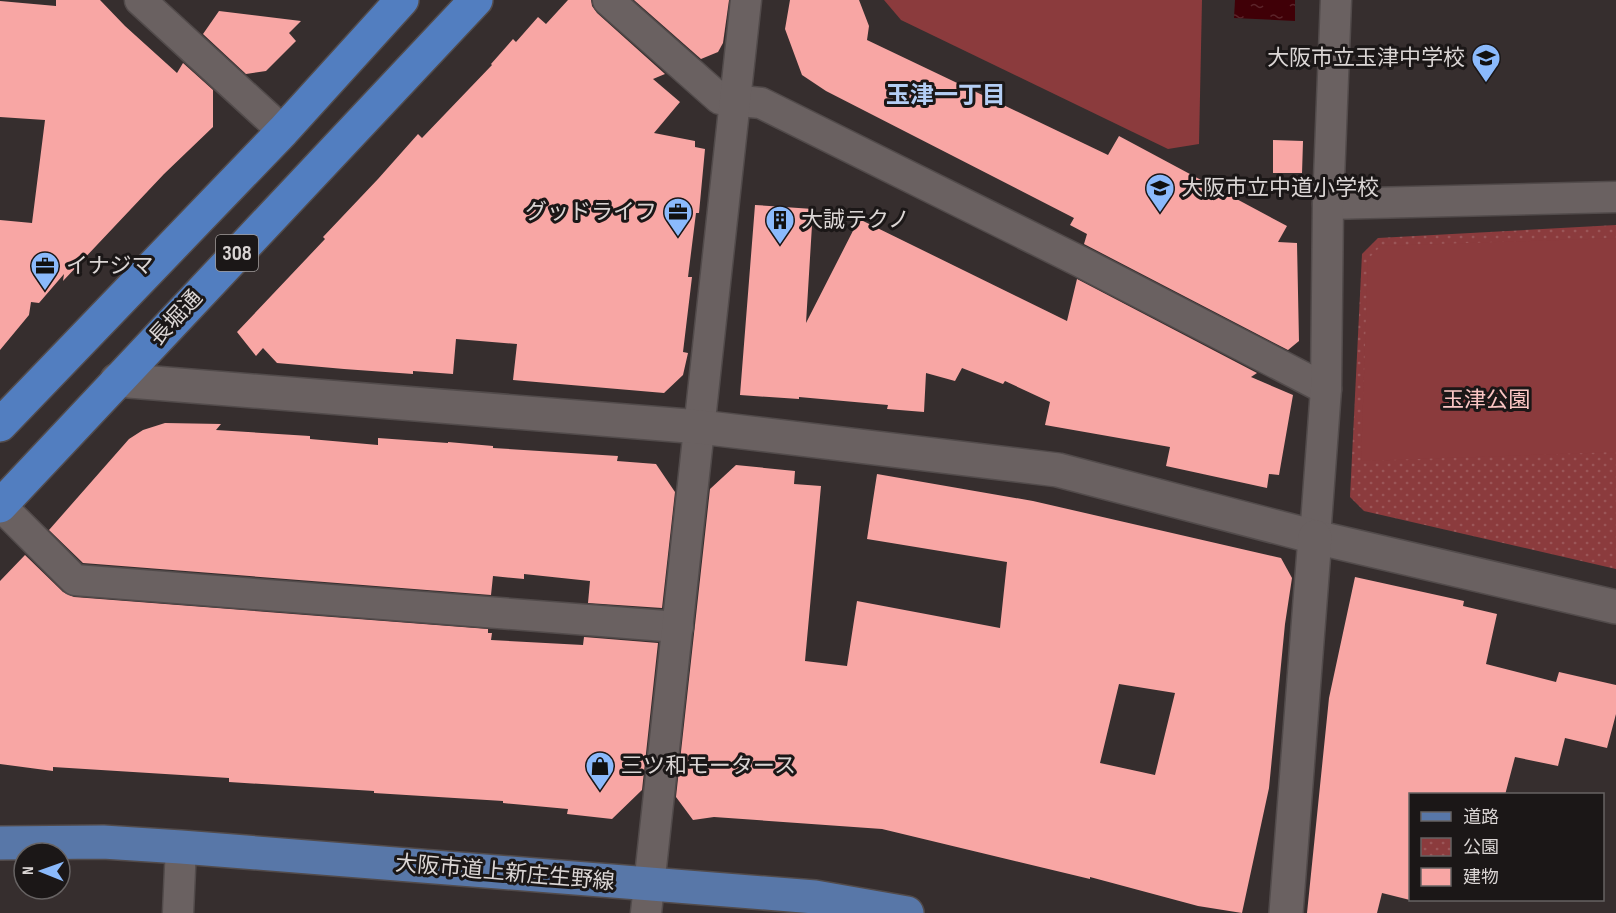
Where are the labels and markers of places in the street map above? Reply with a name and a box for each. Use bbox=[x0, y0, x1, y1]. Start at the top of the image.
school or university icon: 大阪市立玉津中学校 bbox=[1470, 42, 1502, 84]
place label: 大阪市立玉津中学校 bbox=[1267, 45, 1465, 72]
school or university icon: 大阪市立中道小学校 bbox=[1144, 172, 1176, 214]
place label: 大阪市立中道小学校 bbox=[1181, 175, 1379, 202]
office icon: グッドライフ bbox=[662, 196, 694, 238]
place label: グッドライフ bbox=[525, 199, 657, 226]
building icon: 大誠テクノ bbox=[764, 204, 796, 246]
place label: 大誠テクノ bbox=[801, 207, 910, 234]
office icon: イナジマ bbox=[29, 250, 61, 292]
place label: イナジマ bbox=[66, 253, 154, 280]
shop icon: 三ツ和モータース bbox=[584, 750, 616, 792]
place label: 三ツ和モータース bbox=[621, 753, 796, 780]

